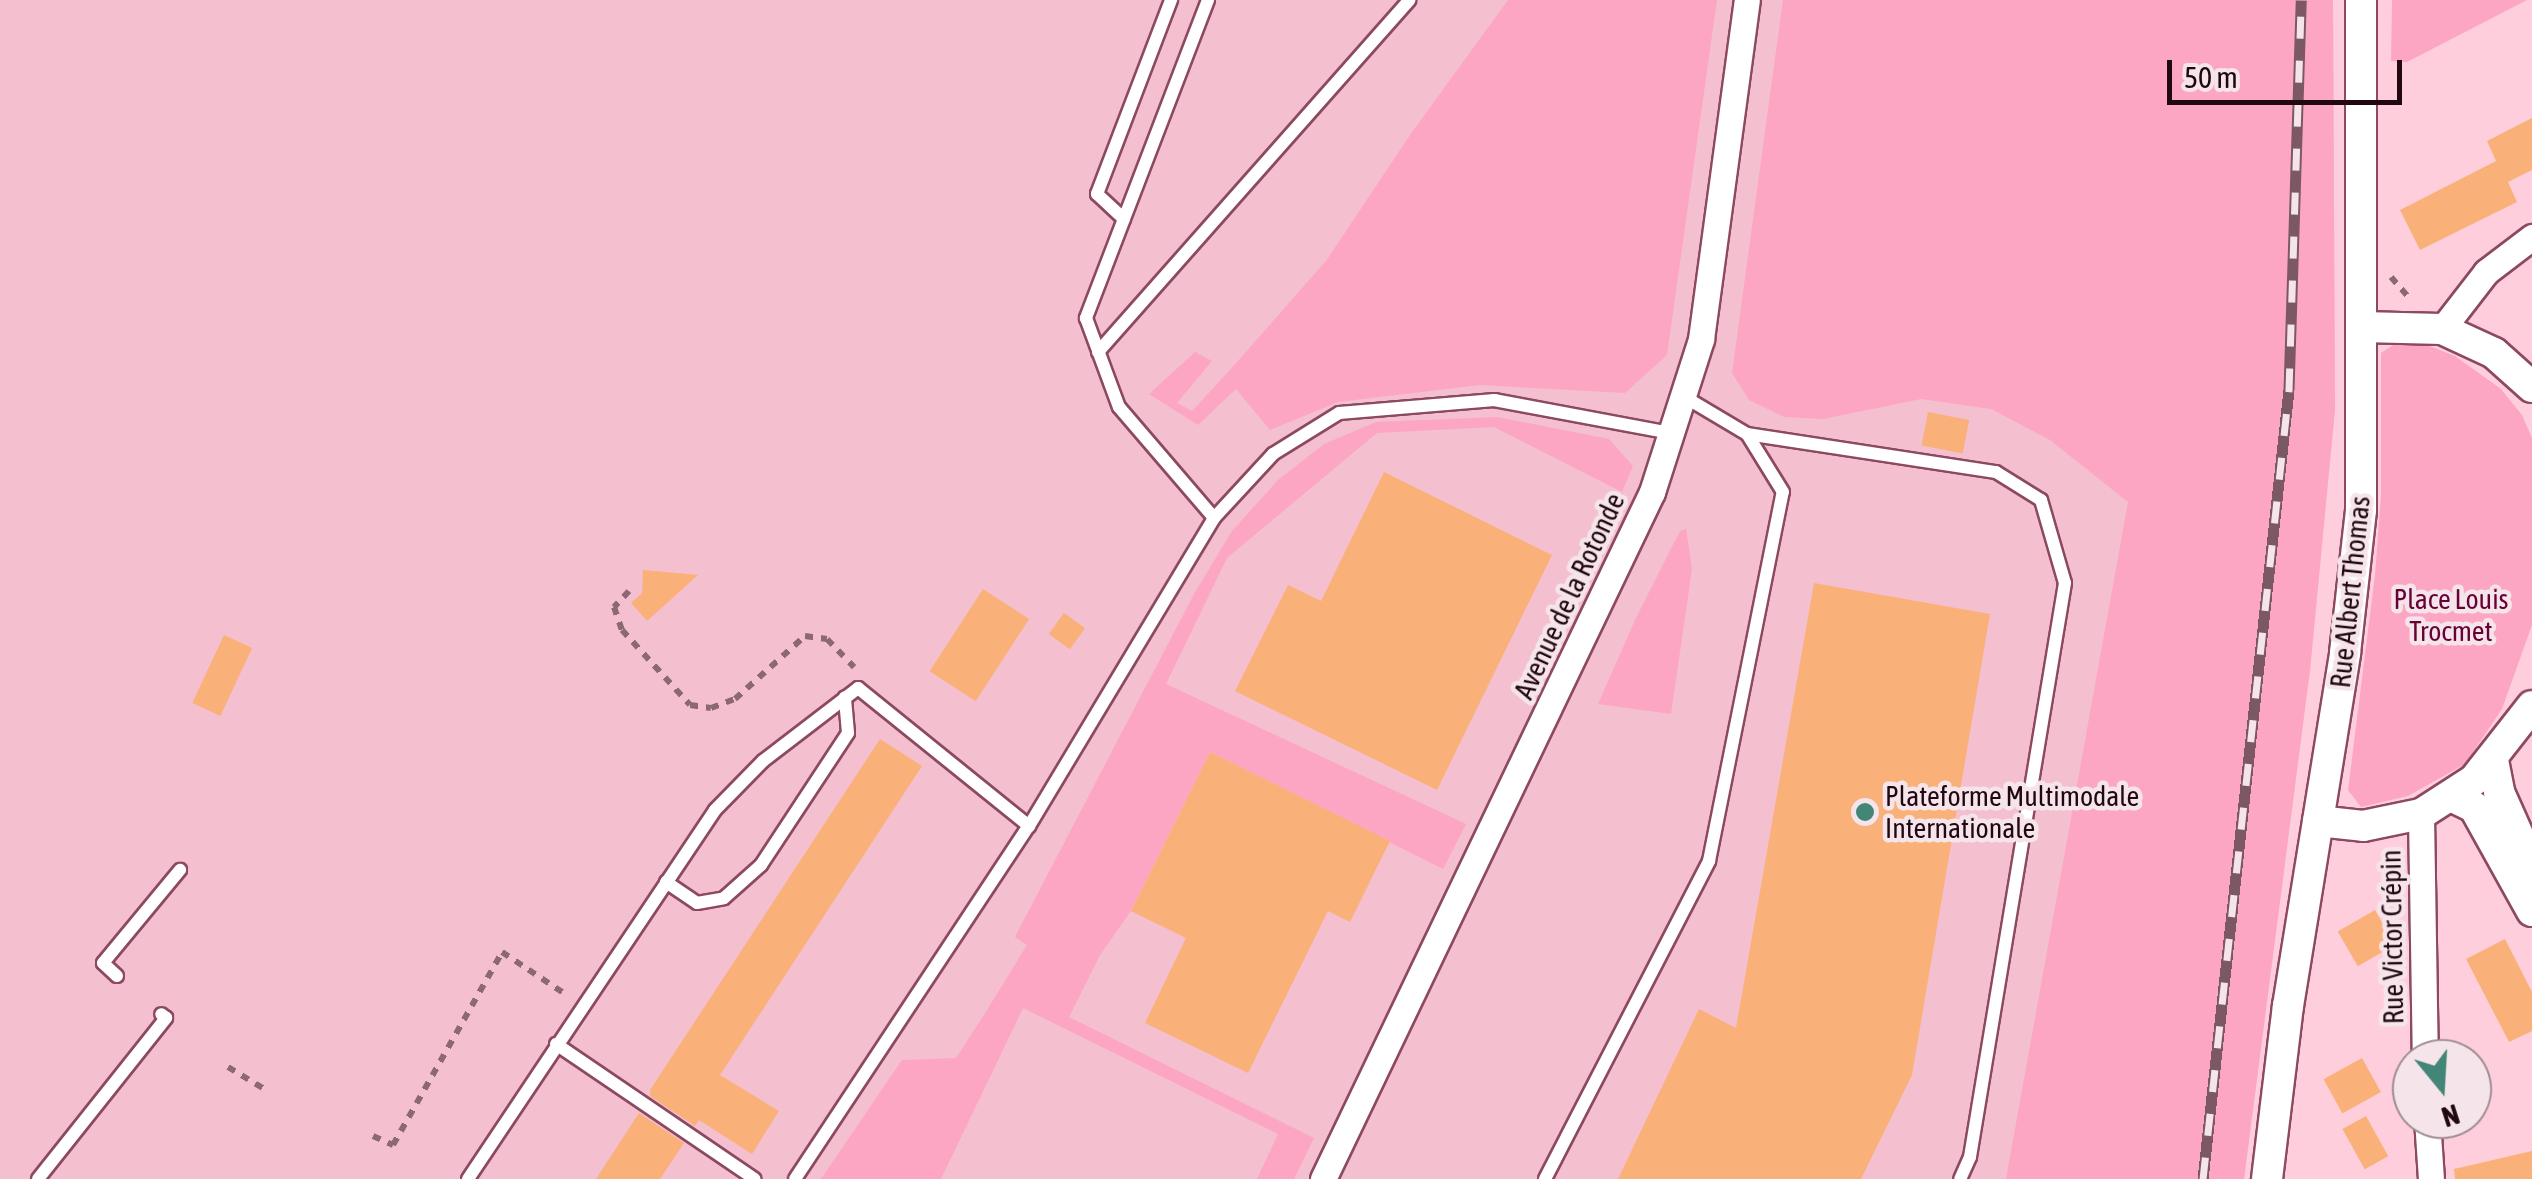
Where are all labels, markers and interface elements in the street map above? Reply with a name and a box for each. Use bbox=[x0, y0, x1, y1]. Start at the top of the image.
scale bar bbox=[2172, 40, 2407, 102]
text: 50 m bbox=[2184, 60, 2238, 94]
street label: Avenue de la Rotonde bbox=[1507, 488, 1631, 704]
street label: Rue Albert Thomas bbox=[2323, 494, 2377, 690]
park label: Place Louis Trocmet bbox=[2394, 582, 2508, 648]
place label: Plateforme Multimodale Internationale bbox=[1885, 779, 2139, 845]
marker: Plateforme Multimodale Internationale bbox=[1854, 801, 1876, 823]
street label: Rue Victor Crépin bbox=[2374, 849, 2410, 1025]
north arrow bbox=[2392, 1039, 2492, 1139]
text: N bbox=[2438, 1098, 2463, 1133]

